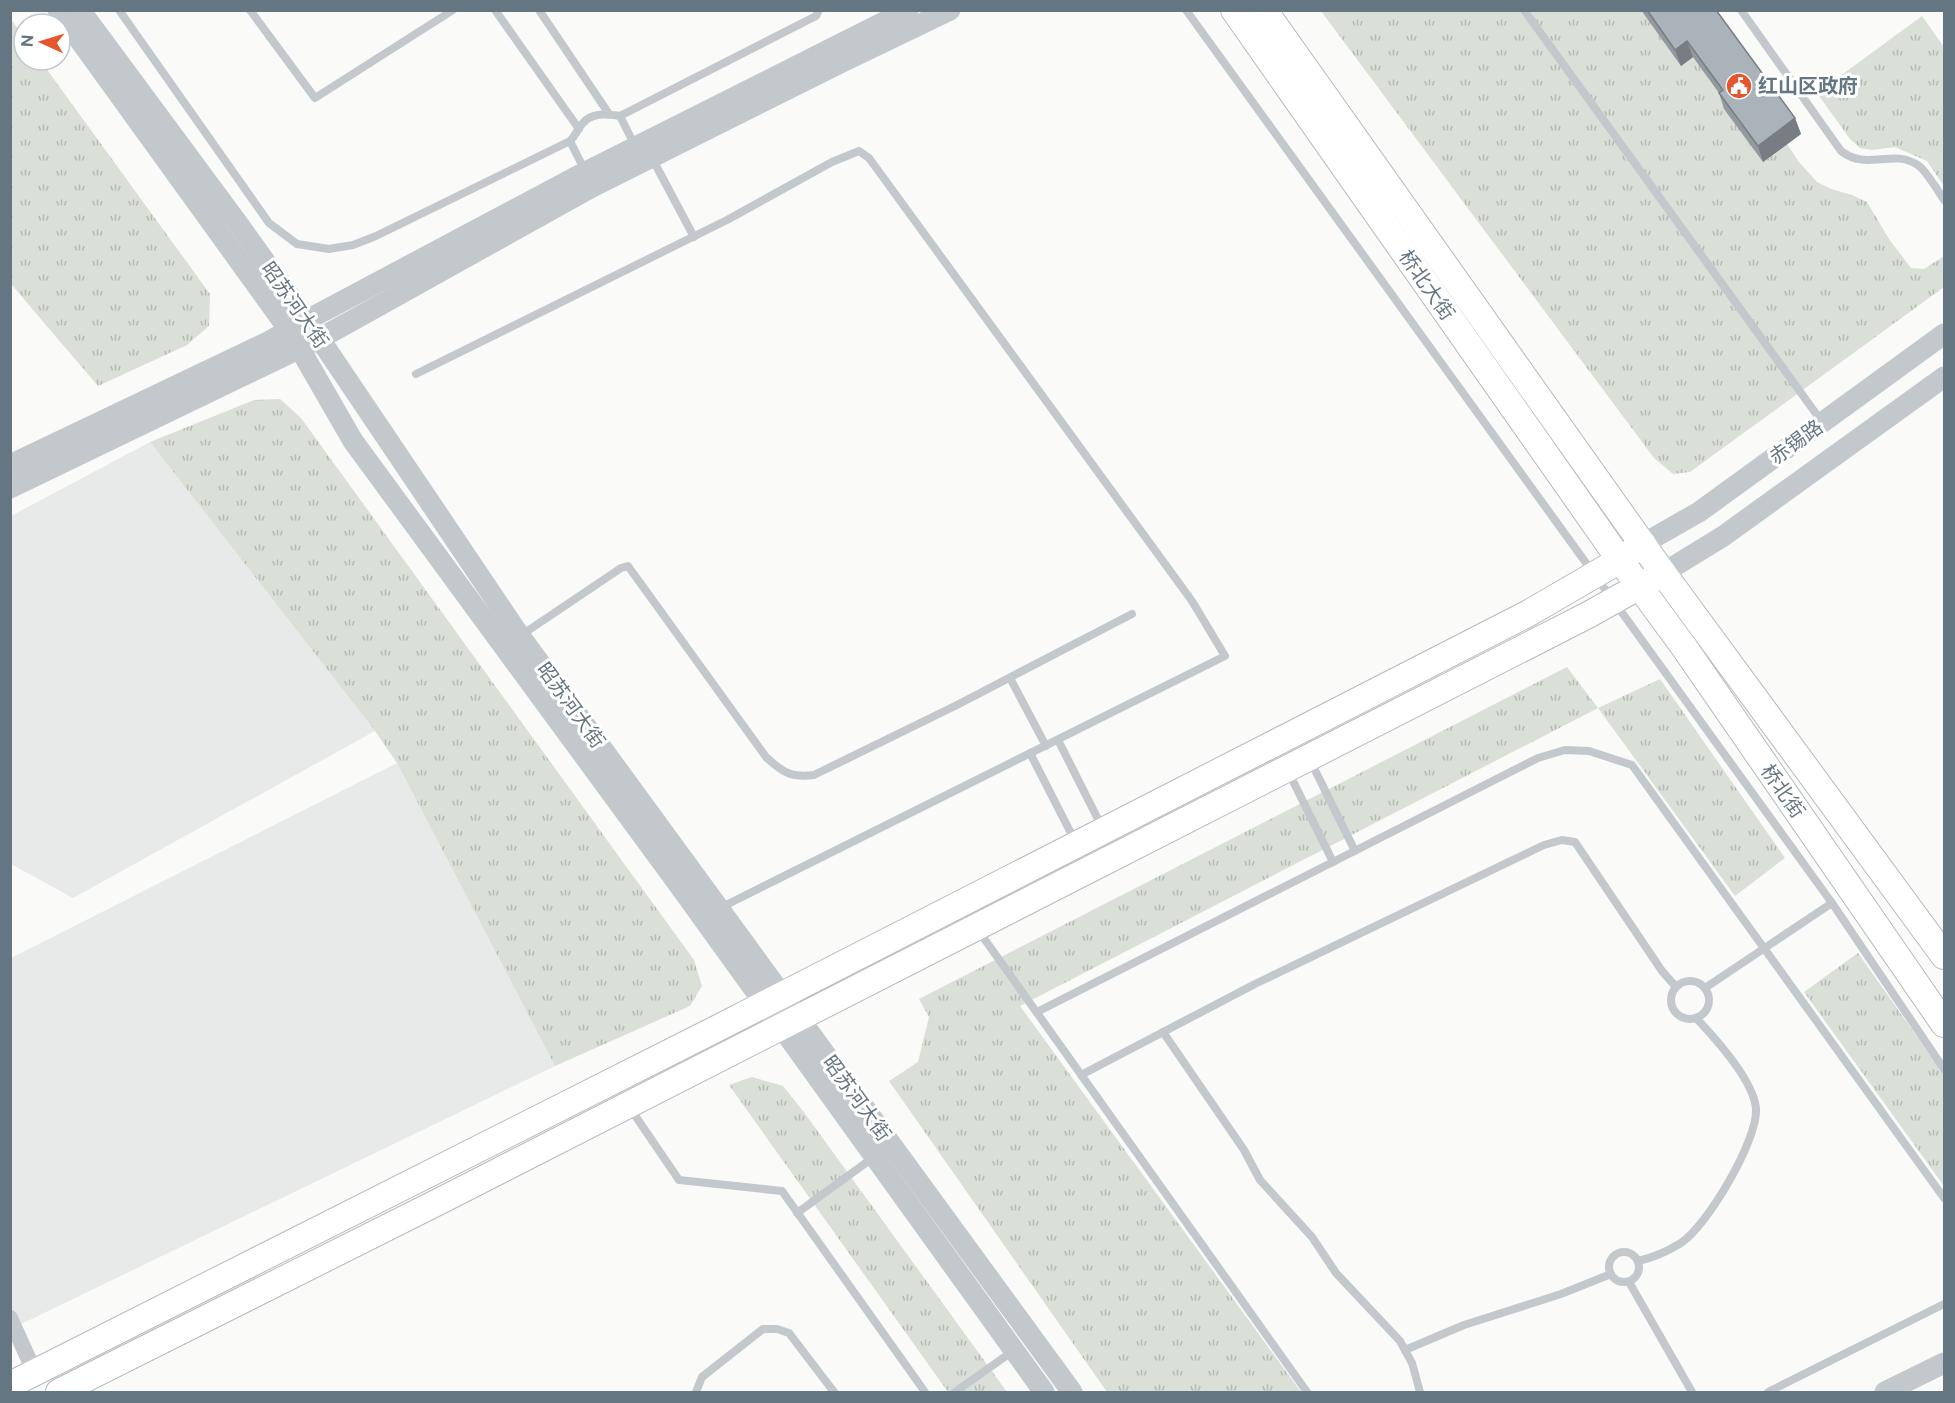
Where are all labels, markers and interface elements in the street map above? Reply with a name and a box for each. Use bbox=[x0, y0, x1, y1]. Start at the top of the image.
north arrow bbox=[12, 12, 72, 72]
text: N bbox=[18, 34, 37, 48]
public building icon: 红山区政府 bbox=[1724, 71, 1754, 101]
place label: 红山区政府 bbox=[1758, 74, 1858, 98]
street label: 桥北大街 bbox=[1394, 245, 1460, 325]
street label: 昭苏河大街 bbox=[256, 257, 334, 353]
street label: 赤锡路 bbox=[1765, 415, 1827, 469]
street label: 昭苏河大街 bbox=[532, 657, 610, 753]
street label: 桥北街 bbox=[1756, 760, 1810, 822]
street label: 昭苏河大街 bbox=[818, 1050, 896, 1146]

